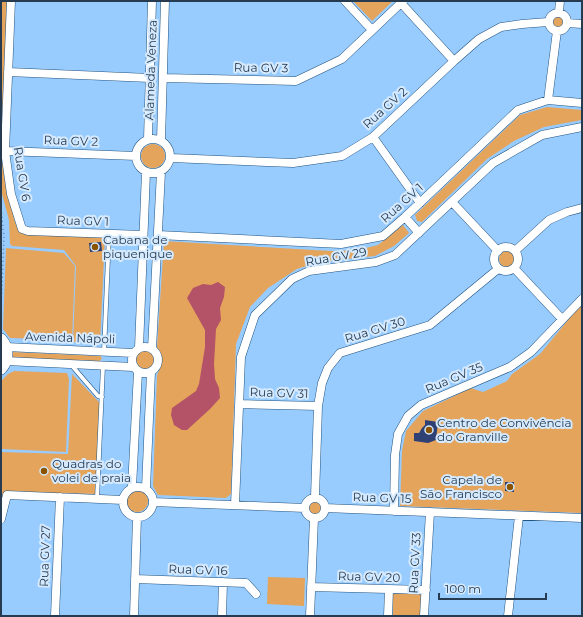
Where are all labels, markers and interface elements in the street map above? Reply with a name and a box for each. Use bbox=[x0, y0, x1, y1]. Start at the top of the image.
street label: Alameda Veneza bbox=[141, 19, 160, 121]
street label: Rua GV 3 bbox=[234, 60, 289, 75]
street label: Rua GV 2 bbox=[359, 84, 410, 131]
street label: Rua GV 2 bbox=[43, 132, 99, 149]
street label: Rua GV 6 bbox=[11, 146, 34, 202]
street label: Rua GV 1 bbox=[377, 180, 426, 226]
street label: Rua GV 1 bbox=[57, 212, 109, 229]
place label: Cabana de piquenique bbox=[103, 232, 173, 261]
marker: Cabana de piquenique bbox=[90, 242, 100, 252]
street label: Rua GV 29 bbox=[304, 244, 368, 269]
street label: Rua GV 30 bbox=[343, 313, 407, 346]
street label: Avenida Nápoli bbox=[25, 328, 116, 347]
street label: Rua GV 35 bbox=[423, 359, 485, 396]
street label: Rua GV 31 bbox=[249, 384, 309, 401]
place label: Centro de Convivência do Granville bbox=[437, 415, 571, 444]
marker: Centro de Convivência do Granville bbox=[424, 425, 434, 435]
place label: Quadras do volei de praia bbox=[52, 456, 131, 485]
marker: Quadras do volei de praia bbox=[39, 466, 49, 476]
place label: Capela de São Francisco bbox=[420, 472, 502, 501]
marker: Capela de São Francisco bbox=[505, 482, 515, 492]
street label: Rua GV 15 bbox=[352, 489, 412, 506]
street label: Rua GV 27 bbox=[36, 525, 53, 587]
street label: Rua GV 33 bbox=[405, 532, 424, 594]
street label: Rua GV 16 bbox=[168, 561, 228, 578]
street label: Rua GV 20 bbox=[338, 568, 401, 585]
scale bar bbox=[439, 575, 546, 601]
text: 100 m bbox=[445, 581, 481, 596]

